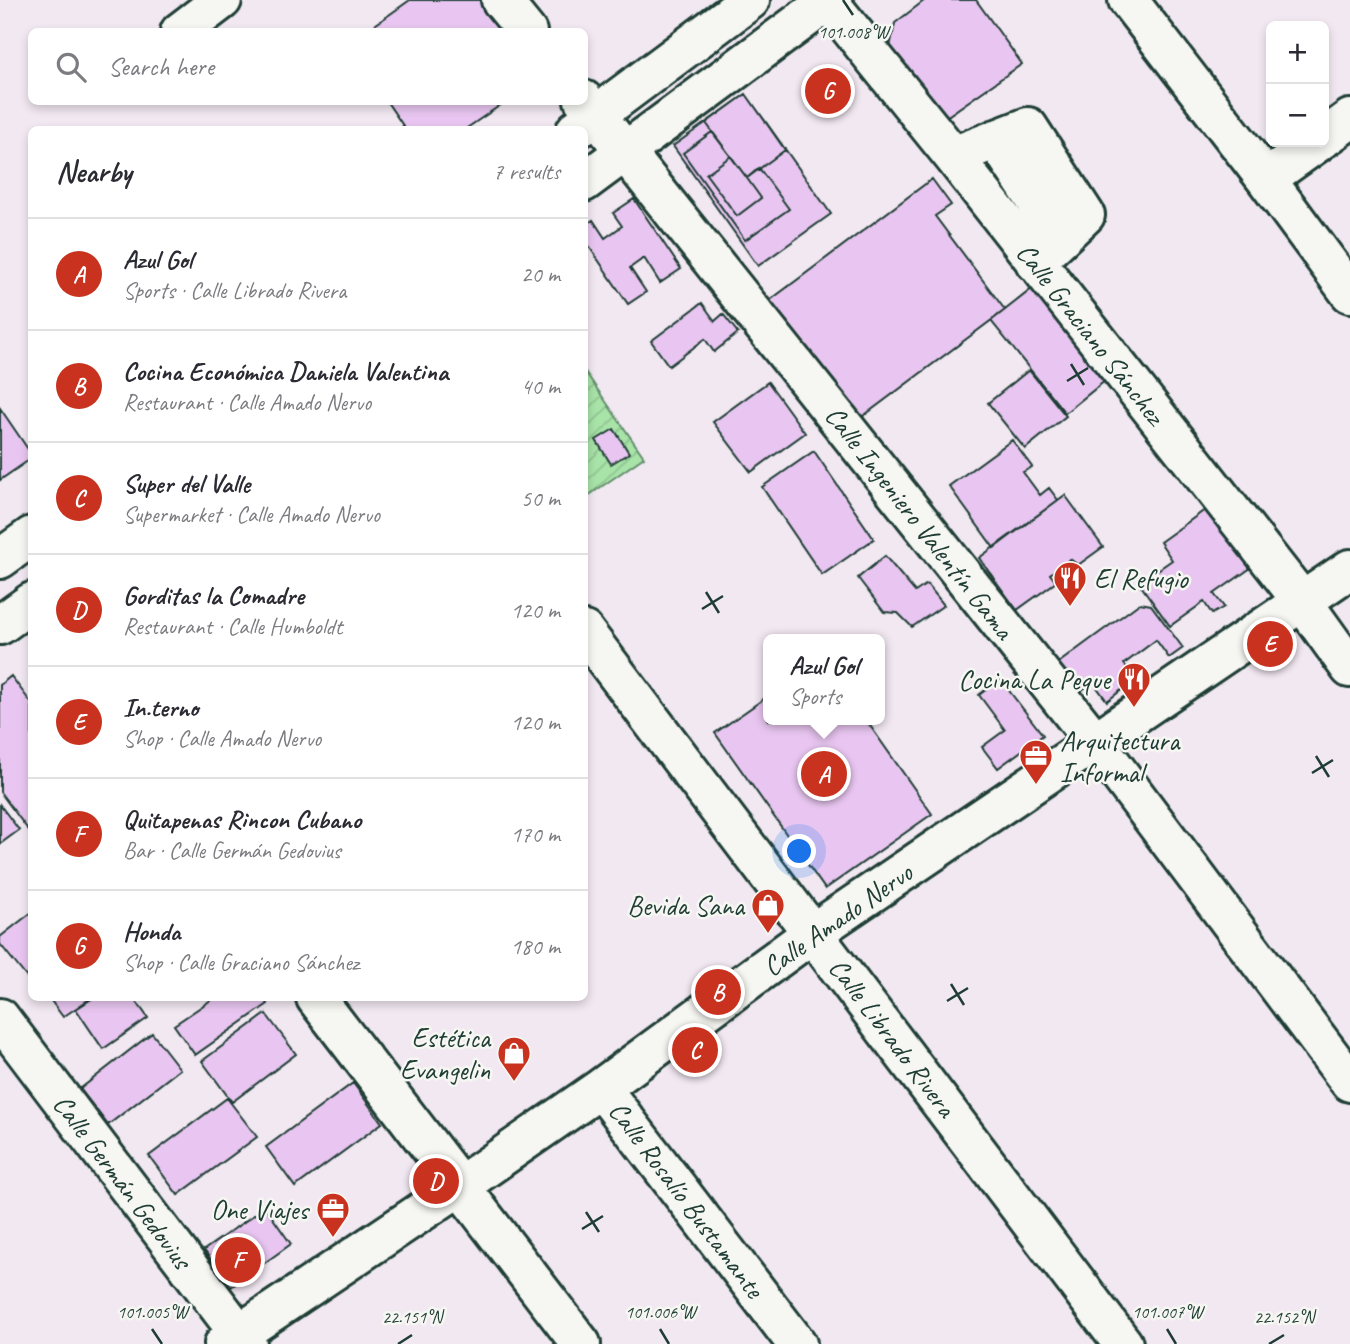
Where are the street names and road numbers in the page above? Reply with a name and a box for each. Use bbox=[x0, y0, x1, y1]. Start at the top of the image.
street label: Calle Graciano Sánchez bbox=[1009, 236, 1174, 434]
street label: Calle Ingeniero Valentín Gama bbox=[818, 399, 1023, 647]
street label: Calle Amado Nervo bbox=[756, 854, 921, 984]
street label: Calle Librado Rivera bbox=[821, 951, 965, 1125]
street label: Calle Germán Gedovius bbox=[46, 1087, 201, 1277]
street label: Calle Rosalío Bustamante bbox=[601, 1094, 773, 1306]

